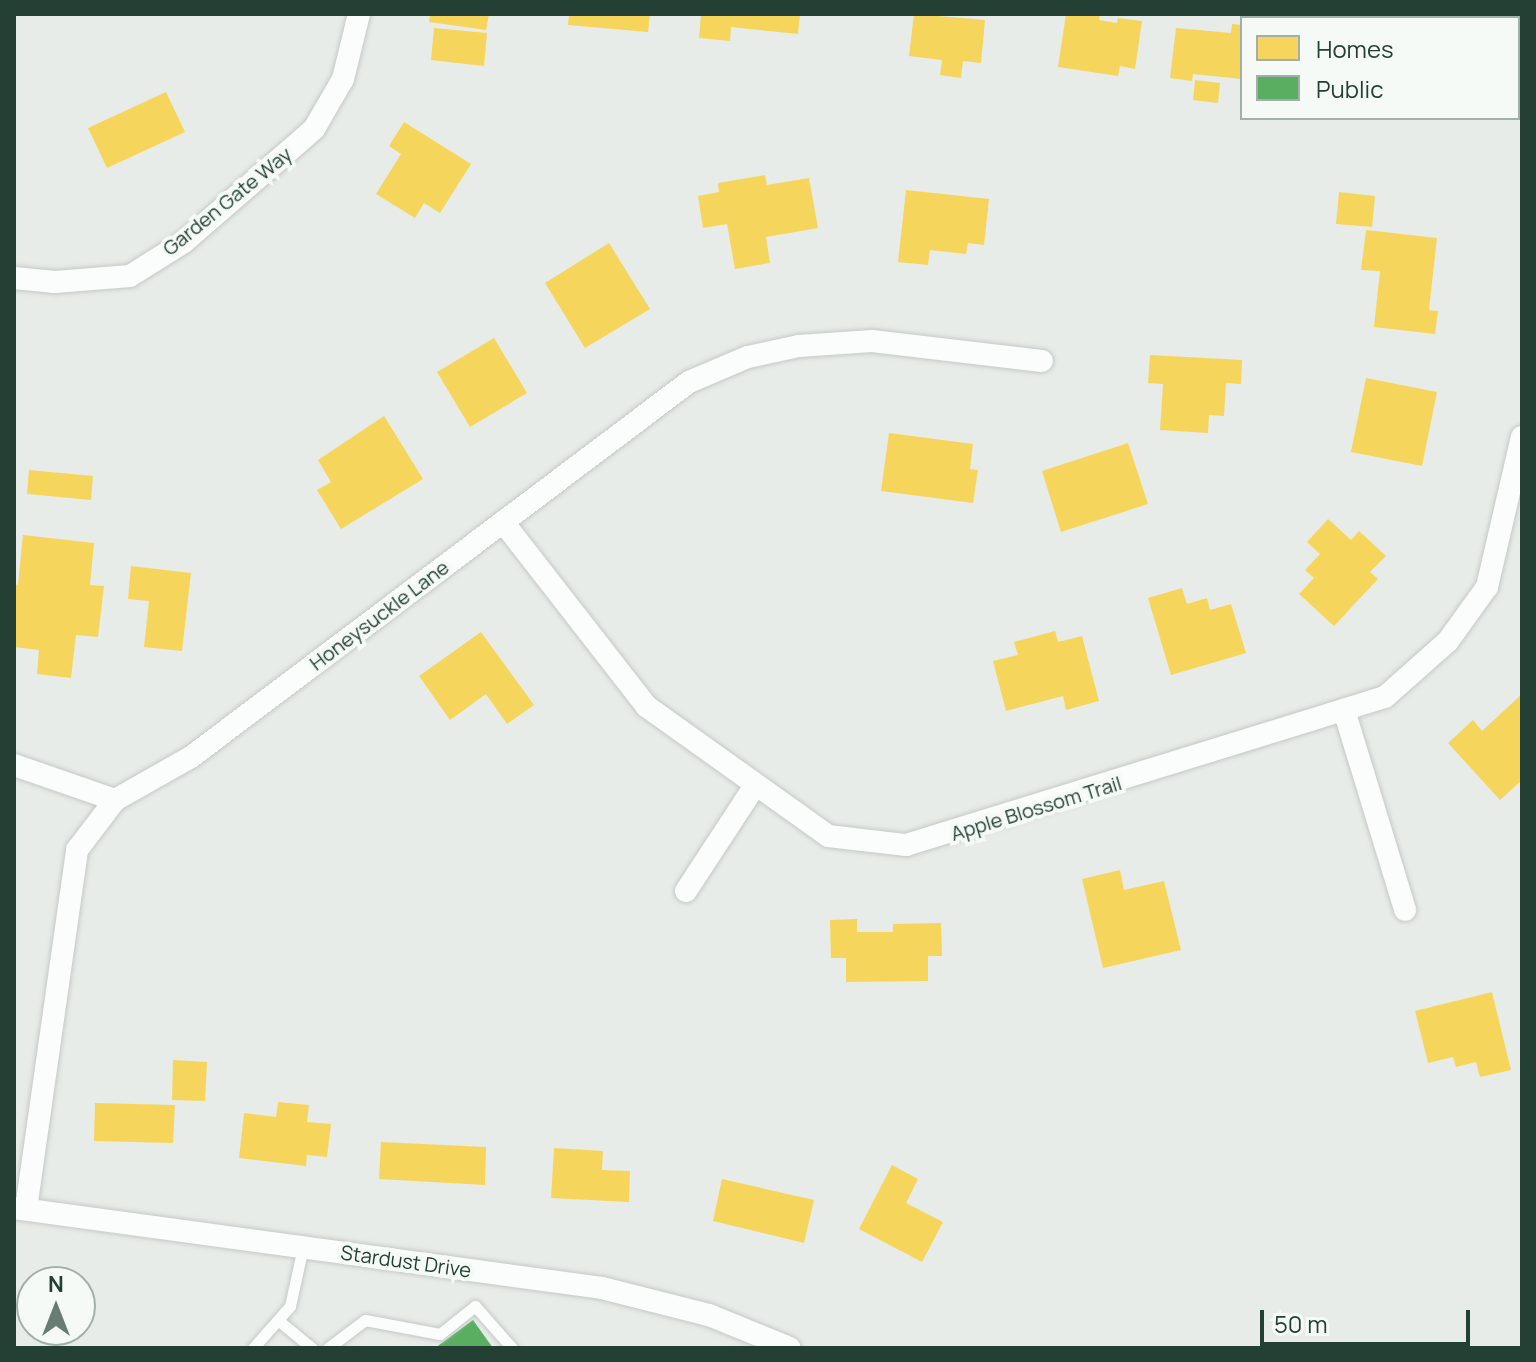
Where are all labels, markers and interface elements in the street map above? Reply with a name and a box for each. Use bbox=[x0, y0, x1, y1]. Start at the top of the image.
legend bbox=[1240, 16, 1520, 120]
text: Homes bbox=[1316, 32, 1394, 65]
text: Public bbox=[1316, 72, 1383, 105]
street label: Garden Gate Way bbox=[158, 142, 296, 260]
street label: Honeysuckle Lane bbox=[305, 555, 453, 675]
street label: Apple Blossom Trail bbox=[948, 771, 1124, 845]
street label: Stardust Drive bbox=[339, 1240, 473, 1282]
north arrow bbox=[16, 1266, 96, 1346]
text: N bbox=[48, 1269, 64, 1299]
scale bar bbox=[1264, 1294, 1474, 1344]
text: 50 m bbox=[1274, 1307, 1328, 1340]

